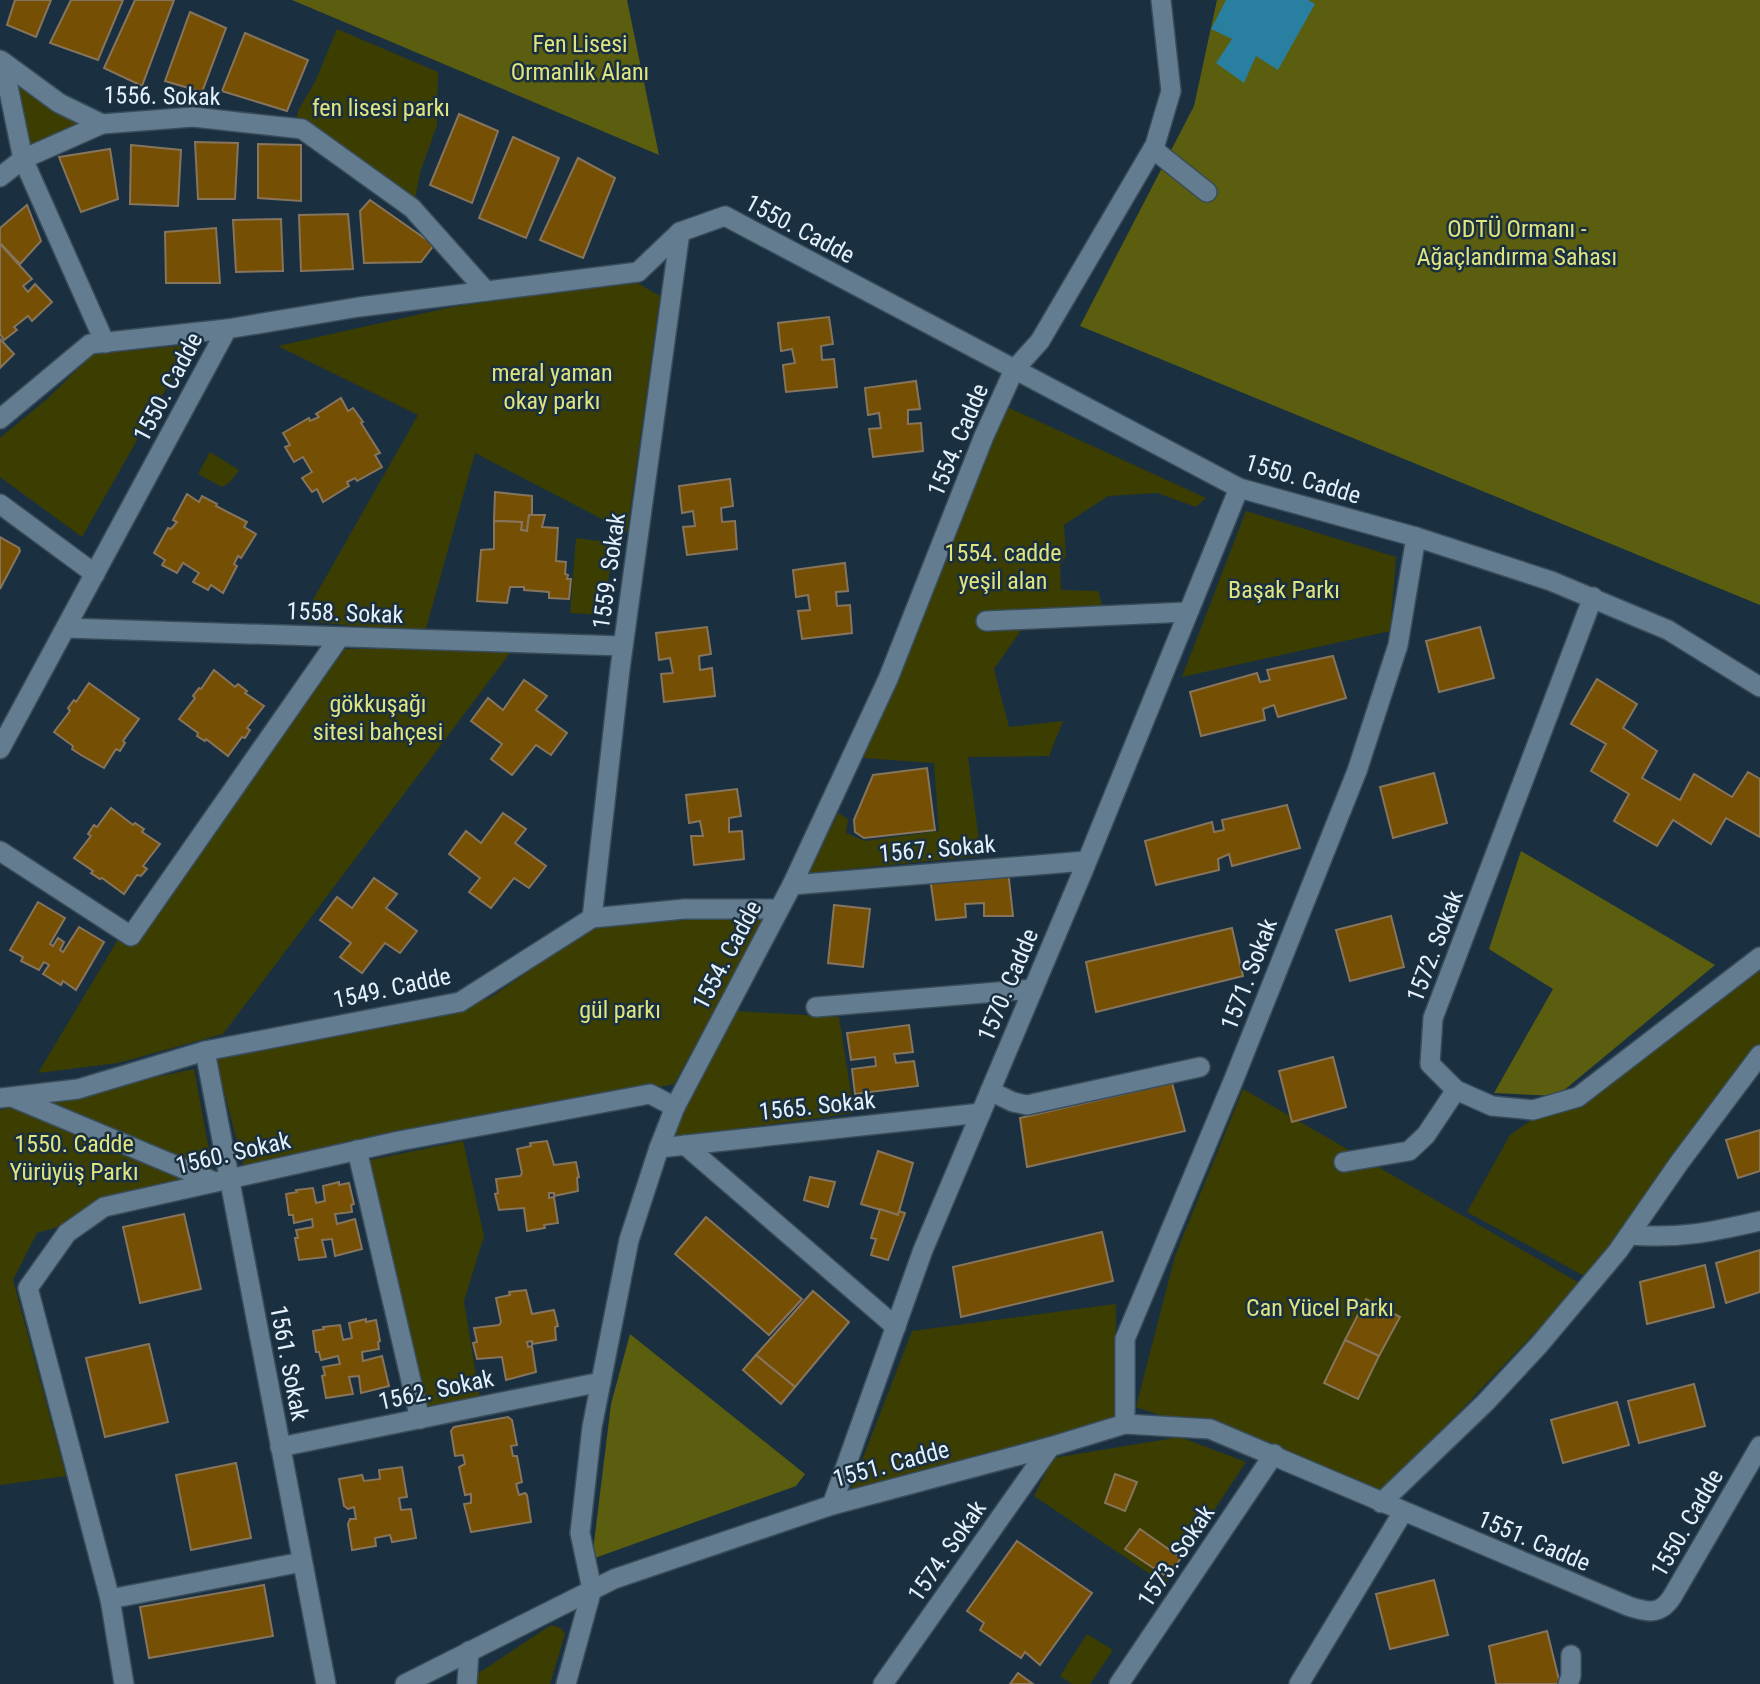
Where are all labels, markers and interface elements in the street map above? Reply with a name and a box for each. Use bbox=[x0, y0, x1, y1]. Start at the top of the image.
park label: Fen Lisesi Ormanlık Alanı bbox=[511, 30, 649, 86]
street label: 1556. Sokak bbox=[103, 81, 221, 111]
park label: fen lisesi parkı bbox=[312, 94, 450, 122]
street label: 1550. Cadde bbox=[741, 189, 859, 269]
park label: ODTÜ Ormanı - Ağaçlandırma Sahası bbox=[1417, 215, 1617, 271]
street label: 1550. Cadde bbox=[128, 328, 208, 446]
park label: meral yaman okay parkı bbox=[491, 359, 613, 415]
street label: 1554. Cadde bbox=[922, 380, 994, 500]
street label: 1550. Cadde bbox=[1242, 448, 1364, 510]
street label: 1559. Sokak bbox=[587, 511, 631, 631]
park label: 1554. cadde yeşil alan bbox=[945, 539, 1061, 595]
park label: Başak Parkı bbox=[1228, 576, 1340, 604]
street label: 1558. Sokak bbox=[286, 597, 404, 629]
park label: gökkuşağı sitesi bahçesi bbox=[313, 690, 443, 746]
street label: 1567. Sokak bbox=[878, 830, 997, 868]
street label: 1572. Sokak bbox=[1401, 886, 1469, 1006]
street label: 1554. Cadde bbox=[687, 896, 767, 1014]
street label: 1571. Sokak bbox=[1215, 914, 1283, 1034]
street label: 1570. Cadde bbox=[972, 925, 1044, 1045]
street label: 1549. Cadde bbox=[331, 962, 453, 1014]
park label: gül parkı bbox=[579, 996, 661, 1024]
street label: 1565. Sokak bbox=[757, 1086, 877, 1126]
street label: 1560. Sokak bbox=[173, 1126, 293, 1180]
park label: 1550. Cadde Yürüyüş Parkı bbox=[9, 1130, 139, 1186]
park label: Can Yücel Parkı bbox=[1246, 1294, 1394, 1322]
street label: 1561. Sokak bbox=[264, 1303, 314, 1423]
street label: 1562. Sokak bbox=[376, 1364, 496, 1416]
street label: 1551. Cadde bbox=[830, 1435, 952, 1493]
street label: 1550. Cadde bbox=[1645, 1464, 1729, 1582]
street label: 1574. Sokak bbox=[902, 1495, 992, 1607]
street label: 1573. Sokak bbox=[1132, 1500, 1220, 1612]
street label: 1551. Cadde bbox=[1474, 1505, 1594, 1577]

